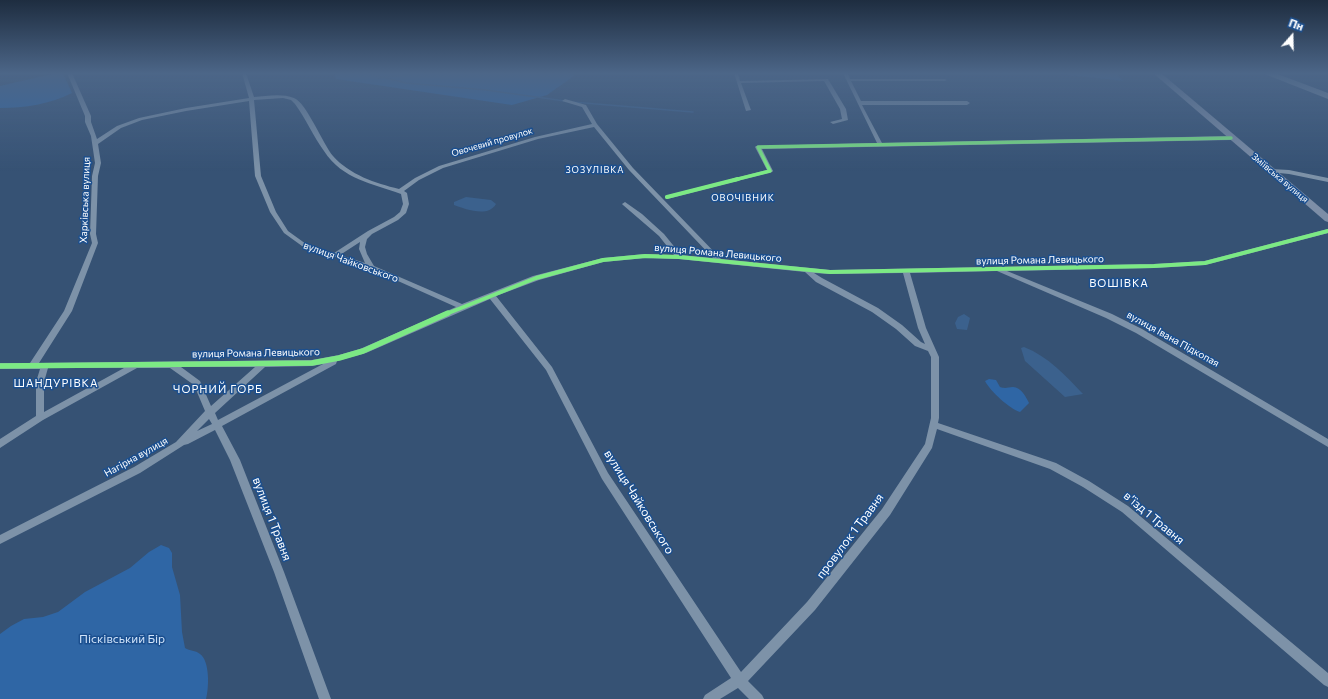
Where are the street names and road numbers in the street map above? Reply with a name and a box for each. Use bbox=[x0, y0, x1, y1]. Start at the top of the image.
street label: Овочевий провулок bbox=[450, 125, 534, 159]
street label: Зміївська вулиця bbox=[1249, 151, 1311, 205]
street label: Харківська вулиця bbox=[77, 157, 93, 243]
street label: вулиця Чайковського bbox=[302, 239, 400, 285]
street label: вулиця Романа Левицького bbox=[654, 241, 782, 265]
street label: вулиця Романа Левицького bbox=[976, 253, 1104, 267]
street label: вулиця Івана Підкопая bbox=[1125, 309, 1221, 369]
street label: вулиця Романа Левицького bbox=[192, 346, 320, 360]
street label: Нагірна вулиця bbox=[102, 435, 170, 479]
street label: вулиця Чайковського bbox=[601, 447, 677, 557]
street label: вулиця 1 Травня bbox=[249, 475, 295, 563]
street label: в’їзд 1 Травня bbox=[1121, 489, 1187, 547]
street label: провулок 1 Травня bbox=[813, 491, 887, 581]

